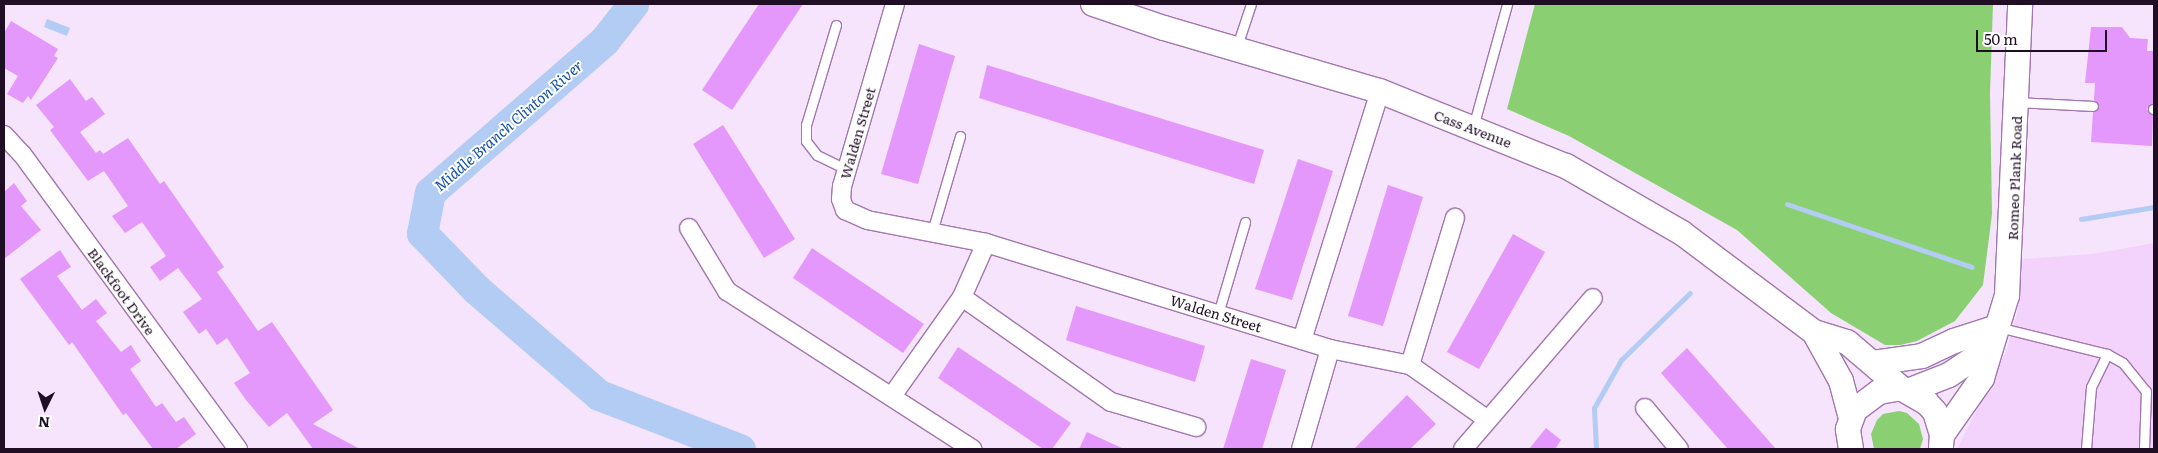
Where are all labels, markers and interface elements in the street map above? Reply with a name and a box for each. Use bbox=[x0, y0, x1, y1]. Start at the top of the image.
scale bar bbox=[1978, 20, 2109, 52]
text: 50 m bbox=[1984, 27, 2018, 50]
water label: Middle Branch Clinton River bbox=[430, 56, 586, 194]
street label: Walden Street bbox=[836, 85, 878, 181]
street label: Cass Avenue bbox=[1432, 106, 1514, 150]
street label: Romeo Plank Road bbox=[2003, 115, 2025, 241]
street label: Blackfoot Drive bbox=[85, 244, 159, 338]
street label: Walden Street bbox=[1168, 291, 1264, 335]
north arrow bbox=[20, 383, 70, 433]
text: N bbox=[37, 413, 51, 433]

